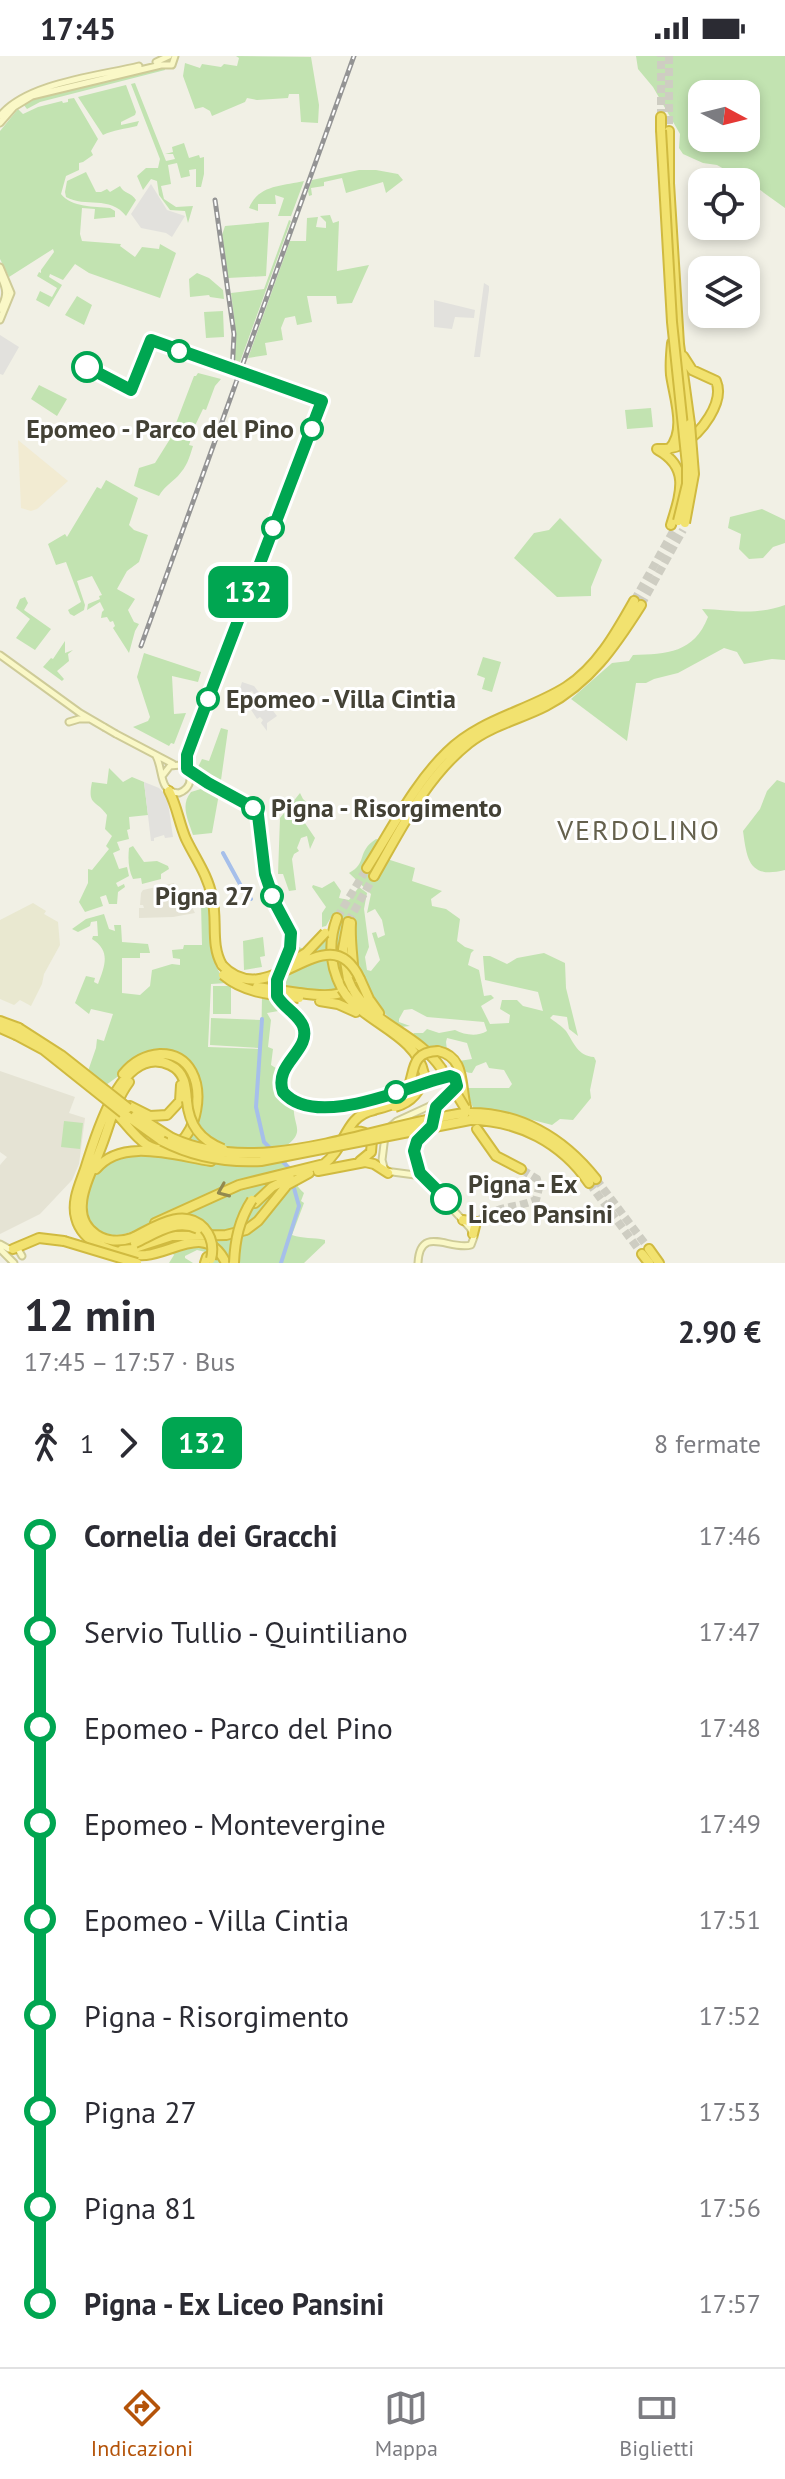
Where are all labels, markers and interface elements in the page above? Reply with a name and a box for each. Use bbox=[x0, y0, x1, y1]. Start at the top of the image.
text: 17:45 bbox=[40, 9, 116, 48]
north arrow bbox=[688, 80, 760, 152]
map controls bbox=[688, 80, 760, 328]
button: locate bbox=[688, 168, 760, 240]
button: layers bbox=[688, 256, 760, 328]
unlabelled marker bbox=[168, 340, 190, 362]
unlabelled marker bbox=[72, 352, 102, 382]
place label: Epomeo - Parco del Pino bbox=[26, 412, 294, 445]
marker: Epomeo - Parco del Pino bbox=[301, 418, 323, 440]
unlabelled marker bbox=[262, 517, 284, 539]
line badge: 132 bbox=[202, 566, 294, 618]
text: 132 bbox=[224, 573, 272, 610]
place label: Epomeo - Villa Cintia bbox=[226, 682, 456, 715]
marker: Epomeo - Villa Cintia bbox=[197, 688, 219, 710]
place label: Pigna - Risorgimento bbox=[271, 791, 502, 824]
marker: Pigna - Risorgimento bbox=[242, 797, 264, 819]
district label: VERDOLINO bbox=[556, 811, 721, 848]
place label: Pigna 27 bbox=[155, 879, 254, 912]
marker: Pigna 27 bbox=[261, 885, 283, 907]
unlabelled marker bbox=[385, 1081, 407, 1103]
place label: Pigna - Ex Liceo Pansini bbox=[468, 1167, 613, 1230]
one-way arrow bbox=[217, 1182, 232, 1198]
marker: Pigna - Ex Liceo Pansini bbox=[431, 1184, 461, 1214]
text: 12 min bbox=[24, 1286, 156, 1343]
text: 2.90 € bbox=[678, 1312, 761, 1351]
text: 17:45 – 17:57 · Bus bbox=[24, 1345, 235, 1378]
icon: walk bbox=[24, 1421, 68, 1465]
icon: forward bbox=[106, 1421, 150, 1465]
text: 132 bbox=[178, 1424, 226, 1461]
text: 1 bbox=[80, 1427, 94, 1460]
text: 8 fermate bbox=[654, 1427, 761, 1460]
text: Cornelia dei Gracchi bbox=[84, 1516, 338, 1555]
text: 17:46 bbox=[699, 1519, 761, 1552]
text: Servio Tullio - Quintiliano bbox=[84, 1612, 408, 1651]
text: 17:47 bbox=[699, 1615, 761, 1648]
text: Epomeo - Parco del Pino bbox=[84, 1708, 393, 1747]
text: 17:48 bbox=[699, 1711, 761, 1744]
text: Epomeo - Montevergine bbox=[84, 1804, 386, 1843]
text: 17:49 bbox=[699, 1807, 761, 1840]
text: Epomeo - Villa Cintia bbox=[84, 1900, 349, 1939]
text: 17:51 bbox=[699, 1903, 761, 1936]
text: Pigna - Risorgimento bbox=[84, 1996, 349, 2035]
text: 17:52 bbox=[699, 1999, 761, 2032]
text: Pigna 27 bbox=[84, 2092, 197, 2131]
text: 17:53 bbox=[699, 2095, 761, 2128]
text: Pigna 81 bbox=[84, 2188, 197, 2227]
text: 17:56 bbox=[699, 2191, 761, 2224]
text: Pigna - Ex Liceo Pansini bbox=[84, 2284, 384, 2323]
text: 17:57 bbox=[699, 2287, 761, 2320]
tab: Indicazioni bbox=[91, 2386, 193, 2462]
tab: Mappa bbox=[375, 2386, 438, 2462]
tab: Biglietti bbox=[619, 2386, 694, 2462]

